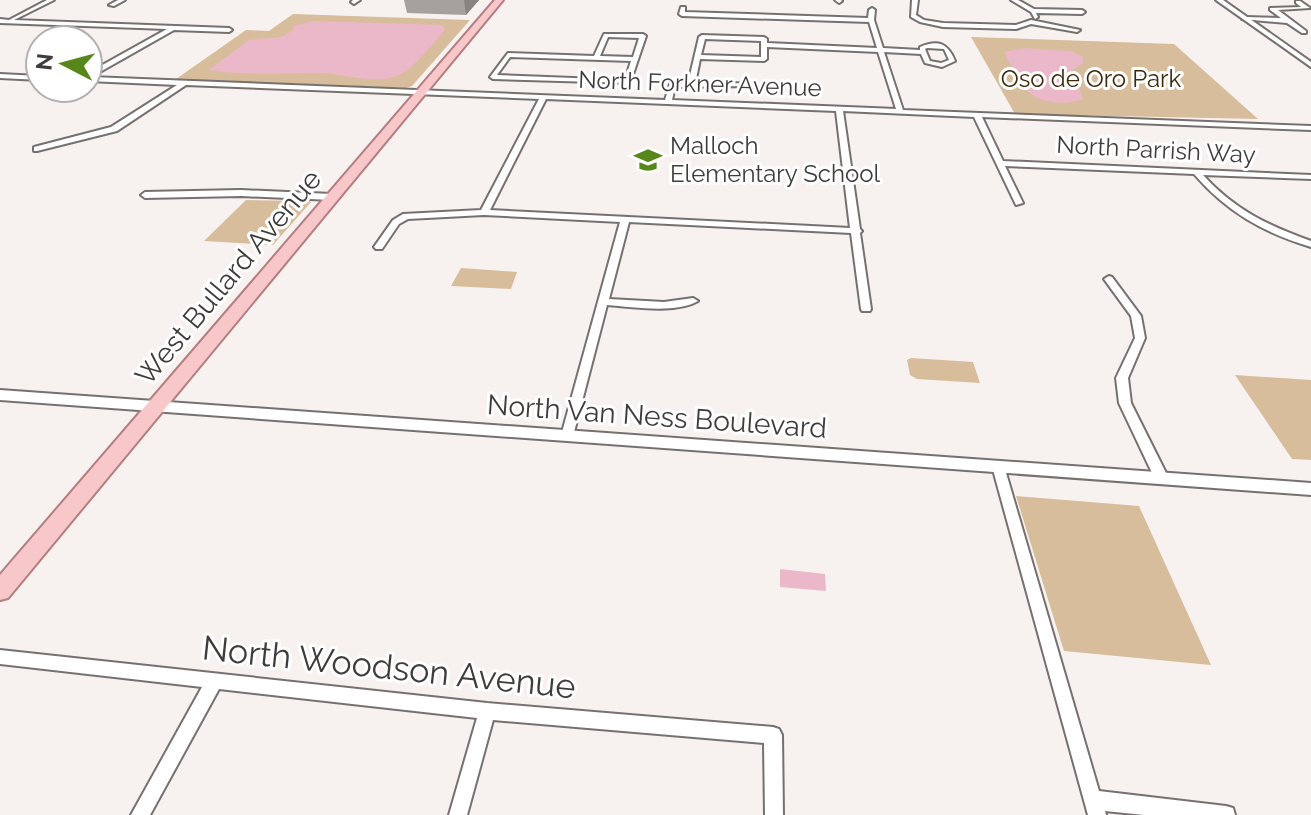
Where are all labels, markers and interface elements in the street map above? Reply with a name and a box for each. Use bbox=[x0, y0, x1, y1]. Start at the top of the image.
north arrow bbox=[24, 24, 104, 104]
text: N bbox=[30, 52, 58, 72]
park label: Oso de Oro Park bbox=[1001, 64, 1182, 93]
street label: North Forkner Avenue bbox=[578, 65, 822, 102]
street label: North Parrish Way bbox=[1056, 130, 1256, 169]
place label: Malloch Elementary School bbox=[670, 131, 881, 188]
school or university icon: Malloch Elementary School bbox=[633, 145, 663, 175]
street label: West Bullard Avenue bbox=[129, 163, 328, 392]
street label: North Van Ness Boulevard bbox=[486, 388, 828, 445]
street label: North Woodson Avenue bbox=[200, 628, 578, 706]

